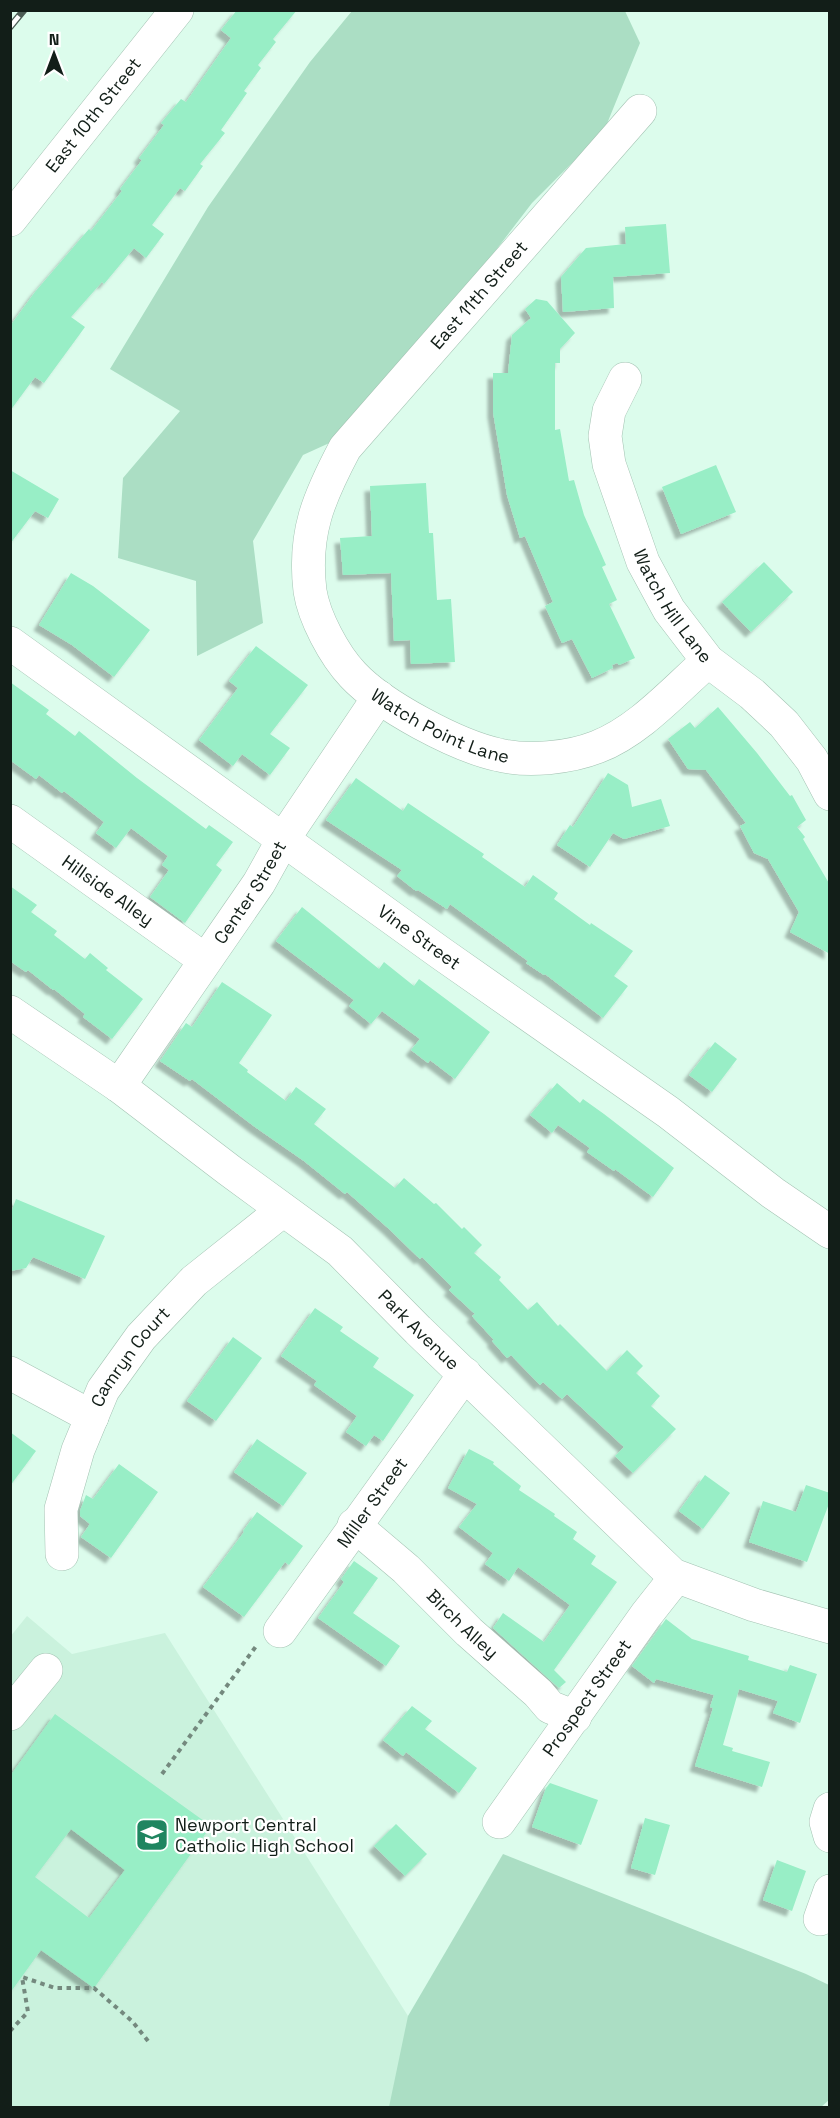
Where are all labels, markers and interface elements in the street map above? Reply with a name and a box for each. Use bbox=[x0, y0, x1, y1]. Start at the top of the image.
north arrow bbox=[24, 24, 84, 84]
text: N bbox=[49, 29, 59, 50]
street label: East 10th Street bbox=[40, 53, 146, 177]
street label: East 11th Street bbox=[425, 236, 532, 354]
street label: Watch Hill Lane bbox=[628, 546, 717, 668]
street label: Watch Point Lane bbox=[367, 683, 511, 768]
street label: Center Street bbox=[208, 837, 291, 948]
street label: Hillside Alley bbox=[58, 850, 158, 931]
street label: Vine Street bbox=[373, 899, 465, 975]
street label: Park Avenue bbox=[373, 1284, 465, 1375]
street label: Camryn Court bbox=[85, 1302, 175, 1410]
street label: Miller Street bbox=[332, 1453, 412, 1552]
street label: Birch Alley bbox=[422, 1584, 503, 1664]
street label: Prospect Street bbox=[537, 1635, 636, 1761]
place label: Newport Central Catholic High School bbox=[175, 1813, 354, 1857]
school or university icon: Newport Central Catholic High School bbox=[134, 1817, 170, 1853]

